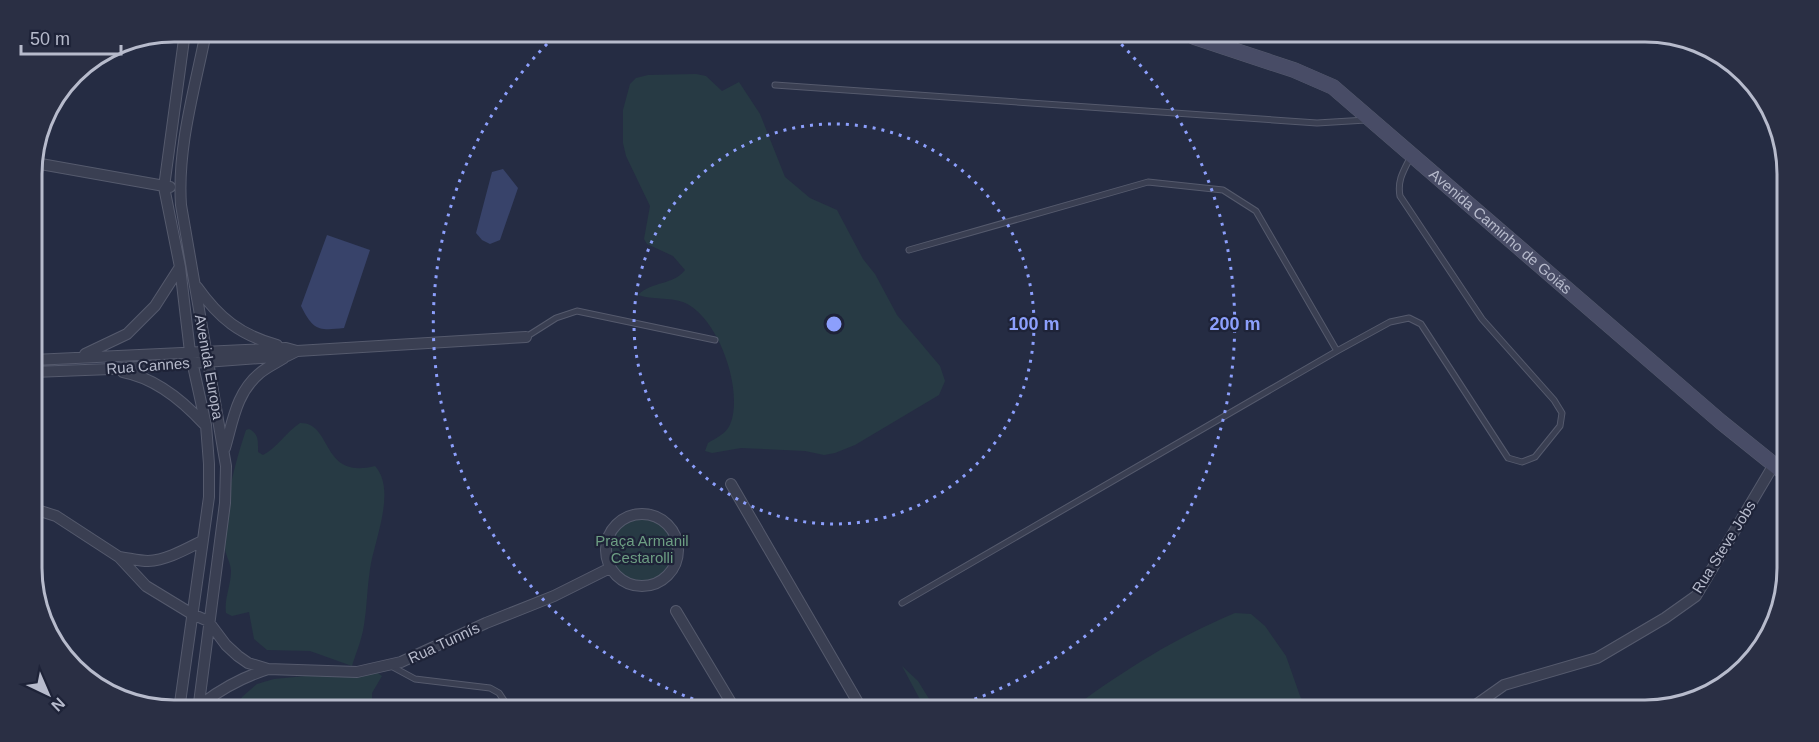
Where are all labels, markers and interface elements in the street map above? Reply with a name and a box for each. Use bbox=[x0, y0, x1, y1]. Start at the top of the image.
scale bar bbox=[21, 18, 122, 56]
text: 50 m bbox=[30, 29, 70, 49]
street label: Avenida Caminho de Goiás bbox=[1426, 165, 1575, 297]
street label: Avenida Europa bbox=[192, 313, 227, 421]
centre of rings bbox=[824, 314, 844, 334]
text: 100 m bbox=[1008, 314, 1060, 334]
text: 200 m bbox=[1209, 314, 1261, 334]
street label: Rua Cannes bbox=[106, 354, 190, 377]
street label: Rua Steve Jobs bbox=[1688, 497, 1759, 596]
park label: Praça Armanil Cestarolli bbox=[595, 532, 689, 566]
street label: Rua Tunnís bbox=[405, 619, 482, 666]
north arrow bbox=[18, 664, 78, 724]
text: N bbox=[48, 694, 68, 715]

